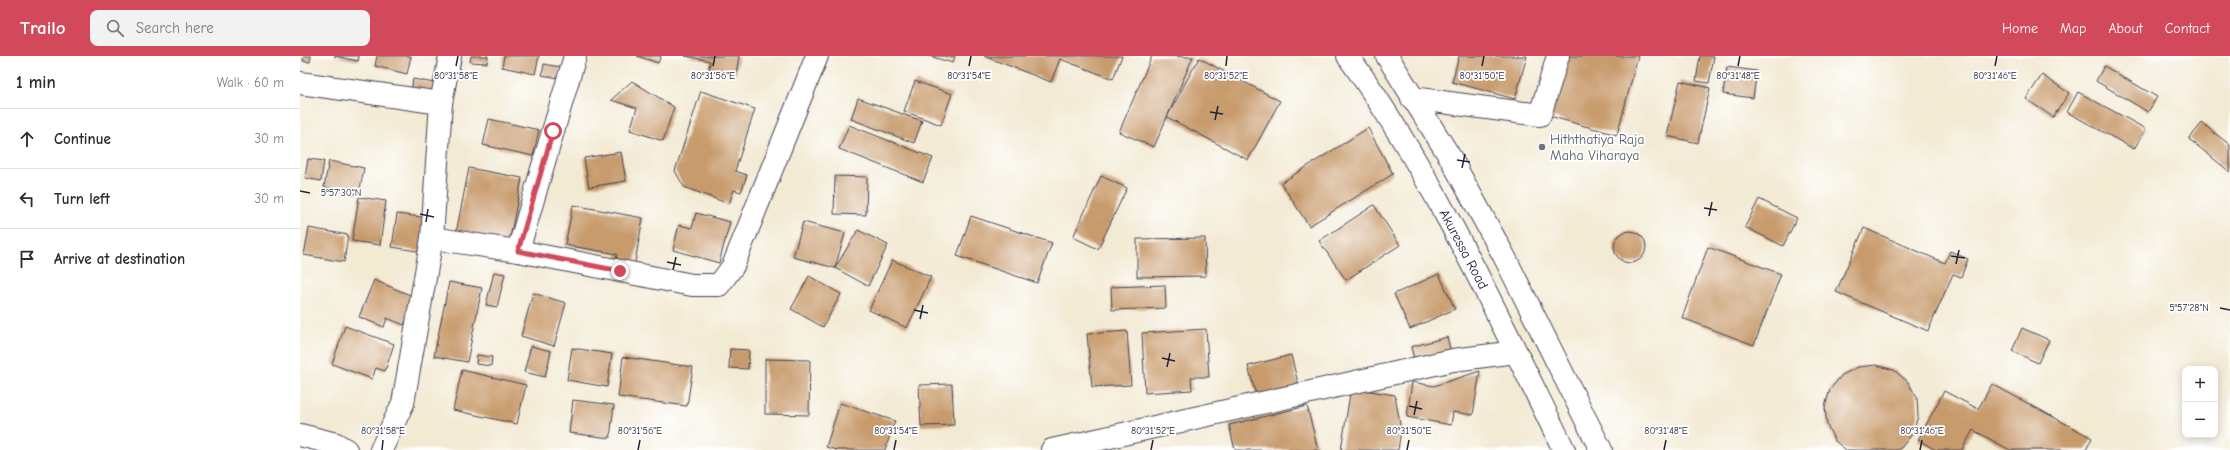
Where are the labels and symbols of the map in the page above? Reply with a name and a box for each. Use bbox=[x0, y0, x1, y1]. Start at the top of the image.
text: 80°31'58"E bbox=[434, 70, 478, 82]
text: 80°31'56"E bbox=[691, 70, 735, 82]
text: 80°31'54"E bbox=[947, 70, 991, 82]
text: 80°31'52"E bbox=[1204, 70, 1248, 82]
text: 80°31'50"E bbox=[1460, 70, 1504, 82]
text: 80°31'48"E bbox=[1716, 70, 1760, 82]
text: 80°31'46"E bbox=[1973, 70, 2017, 82]
route start bbox=[544, 122, 562, 140]
place label: Hiththatiya Raja Maha Viharaya bbox=[1550, 131, 1645, 164]
marker: Hiththatiya Raja Maha Viharaya bbox=[1537, 142, 1547, 152]
text: 5°57'30"N bbox=[321, 187, 361, 199]
street label: Akuressa Road bbox=[1435, 206, 1492, 292]
route end bbox=[611, 262, 629, 280]
text: 5°57'28"N bbox=[2169, 302, 2209, 314]
text: 80°31'58"E bbox=[361, 425, 405, 437]
text: 80°31'56"E bbox=[618, 425, 662, 437]
text: 80°31'54"E bbox=[874, 425, 918, 437]
text: 80°31'52"E bbox=[1131, 425, 1175, 437]
text: 80°31'50"E bbox=[1387, 425, 1431, 437]
text: 80°31'48"E bbox=[1644, 425, 1688, 437]
text: 80°31'46"E bbox=[1900, 425, 1944, 437]

